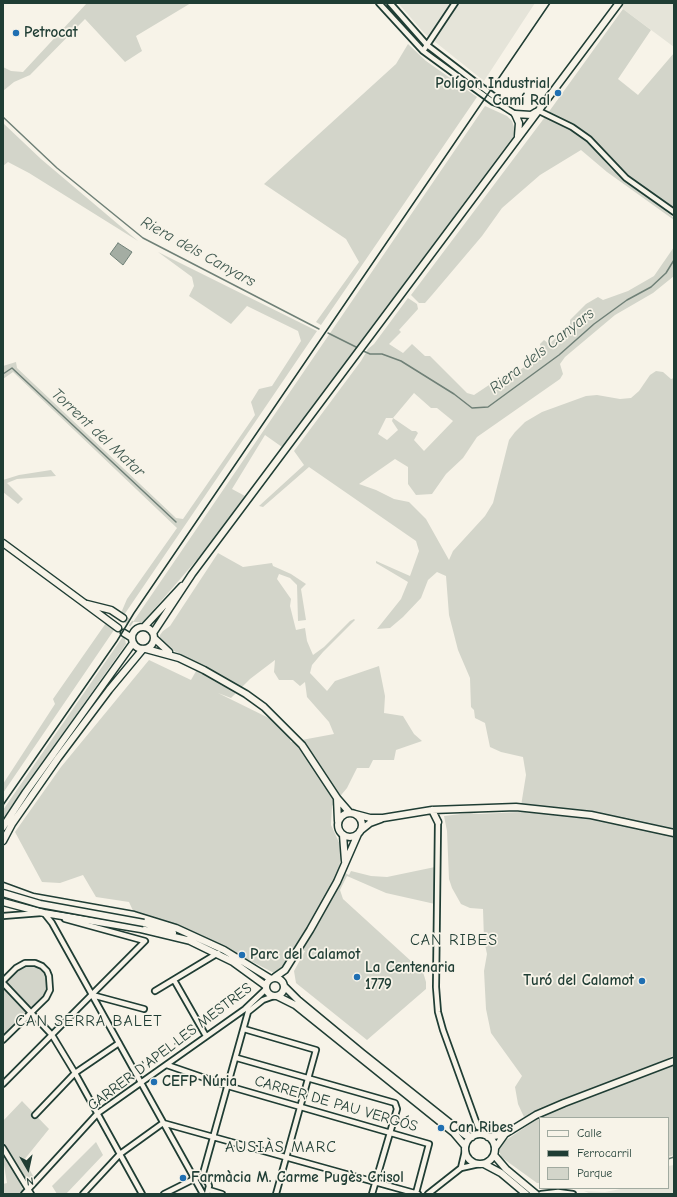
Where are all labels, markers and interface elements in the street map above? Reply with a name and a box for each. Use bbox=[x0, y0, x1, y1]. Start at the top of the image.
place label: Petrocat bbox=[24, 24, 78, 42]
marker: Petrocat bbox=[11, 28, 21, 38]
place label: Polígon Industrial Camí Ral bbox=[435, 75, 550, 110]
marker: Polígon Industrial Camí Ral bbox=[553, 88, 563, 98]
water label: Riera dels Canyars bbox=[137, 213, 259, 291]
water label: Riera dels Canyars bbox=[486, 304, 598, 398]
water label: Torrent del Matar bbox=[47, 385, 149, 481]
district label: CAN RIBES bbox=[410, 930, 498, 950]
place label: Parc del Calamot bbox=[250, 946, 360, 964]
marker: Parc del Calamot bbox=[237, 950, 247, 960]
place label: La Centenaria 1779 bbox=[365, 959, 455, 994]
marker: La Centenaria 1779 bbox=[352, 972, 362, 982]
place label: Turó del Calamot bbox=[523, 972, 634, 990]
marker: Turó del Calamot bbox=[637, 976, 647, 986]
street label: CARRER D'APEL·LES MESTRES bbox=[84, 979, 256, 1115]
district label: CAN SERRA BALET bbox=[15, 1011, 163, 1031]
street label: CARRER DE PAU VERGÓS bbox=[252, 1072, 420, 1136]
place label: CEFP Núria bbox=[162, 1073, 237, 1091]
marker: CEFP Núria bbox=[149, 1077, 159, 1087]
legend bbox=[539, 1117, 669, 1189]
place label: Can Ribes bbox=[449, 1119, 513, 1137]
marker: Can Ribes bbox=[436, 1123, 446, 1133]
text: Calle bbox=[577, 1126, 602, 1140]
district label: AUSIÀS MARC bbox=[225, 1137, 337, 1157]
text: Ferrocarril bbox=[577, 1146, 632, 1160]
north arrow bbox=[8, 1149, 48, 1189]
text: Parque bbox=[577, 1166, 612, 1180]
place label: Farmàcia M. Carme Pugès Crisol bbox=[191, 1169, 404, 1187]
marker: Farmàcia M. Carme Pugès Crisol bbox=[178, 1173, 188, 1183]
text: N bbox=[25, 1174, 35, 1188]

